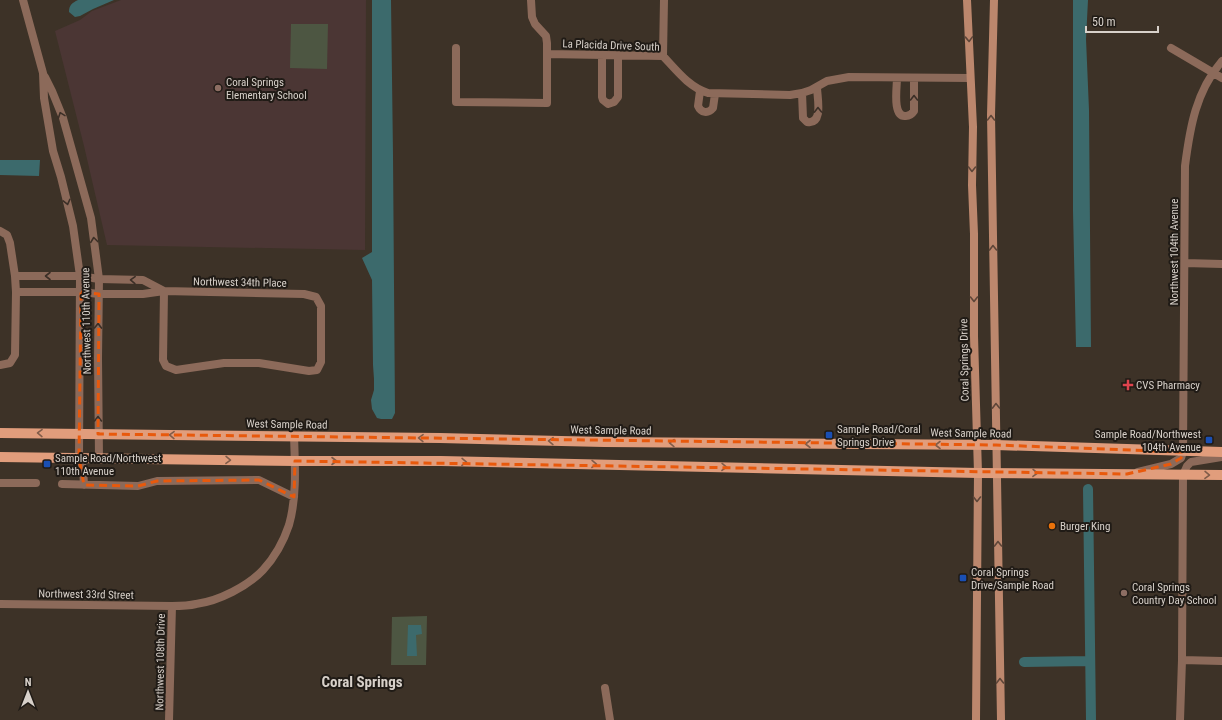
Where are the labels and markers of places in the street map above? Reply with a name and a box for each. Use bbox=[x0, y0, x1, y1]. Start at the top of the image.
place label: Coral Springs Elementary School bbox=[226, 76, 307, 102]
marker: Coral Springs Elementary School bbox=[213, 83, 223, 93]
place label: CVS Pharmacy bbox=[1136, 379, 1200, 392]
marker: CVS Pharmacy bbox=[1123, 380, 1133, 390]
place label: Sample Road/Coral Springs Drive bbox=[837, 423, 921, 449]
place label: Sample Road/Northwest 104th Avenue bbox=[1095, 428, 1201, 454]
marker: Sample Road/Coral Springs Drive bbox=[824, 430, 834, 440]
marker: Sample Road/Northwest 104th Avenue bbox=[1204, 435, 1214, 445]
place label: Sample Road/Northwest 110th Avenue bbox=[55, 452, 161, 478]
marker: Sample Road/Northwest 110th Avenue bbox=[42, 459, 52, 469]
place label: Burger King bbox=[1060, 520, 1110, 533]
marker: Burger King bbox=[1047, 521, 1057, 531]
place label: Coral Springs Drive/Sample Road bbox=[971, 566, 1054, 592]
marker: Coral Springs Drive/Sample Road bbox=[958, 573, 968, 583]
place label: Coral Springs Country Day School bbox=[1132, 581, 1216, 607]
marker: Coral Springs Country Day School bbox=[1119, 588, 1129, 598]

